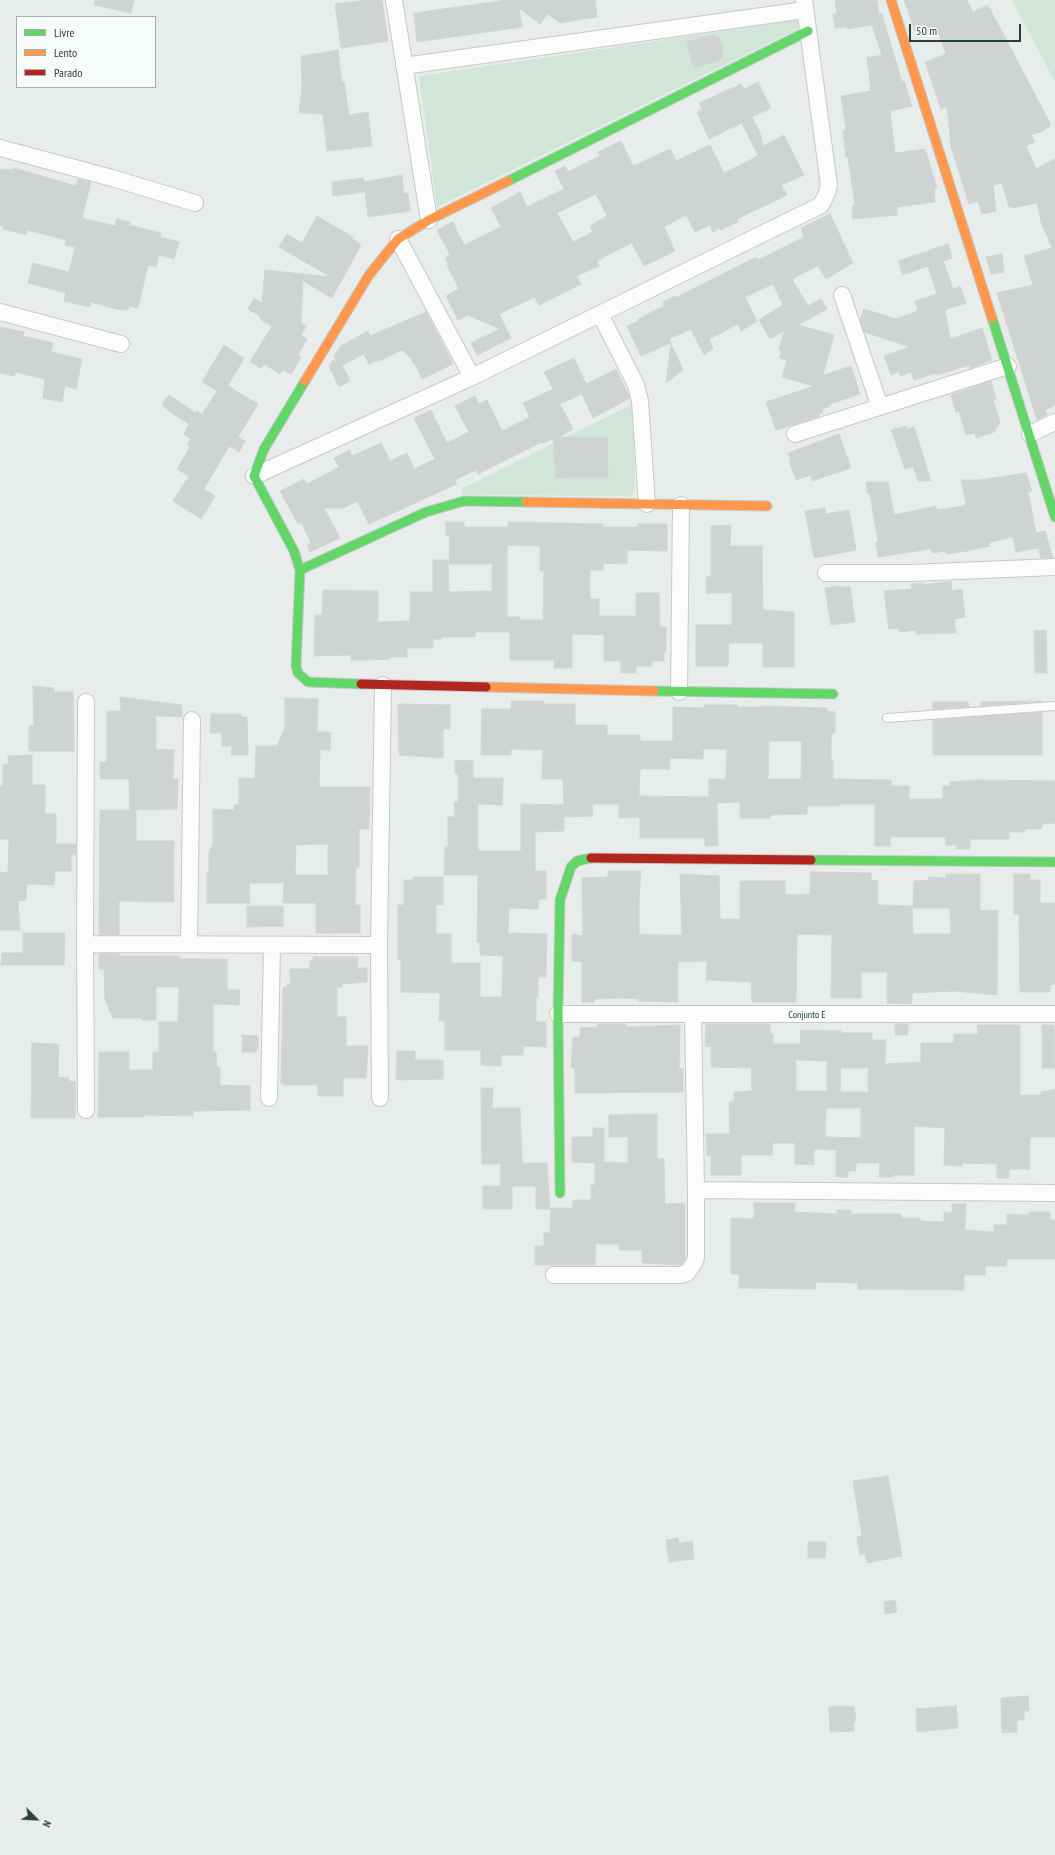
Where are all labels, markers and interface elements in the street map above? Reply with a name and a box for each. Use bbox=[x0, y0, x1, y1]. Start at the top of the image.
legend bbox=[16, 16, 156, 88]
scale bar bbox=[911, 16, 1023, 42]
text: 50 m bbox=[916, 23, 937, 38]
text: Livre bbox=[54, 25, 74, 40]
text: Lento bbox=[54, 45, 77, 60]
text: Parado bbox=[54, 65, 82, 80]
street label: Conjunto E bbox=[788, 1009, 826, 1021]
north arrow bbox=[16, 1799, 56, 1839]
text: N bbox=[39, 1818, 55, 1829]

